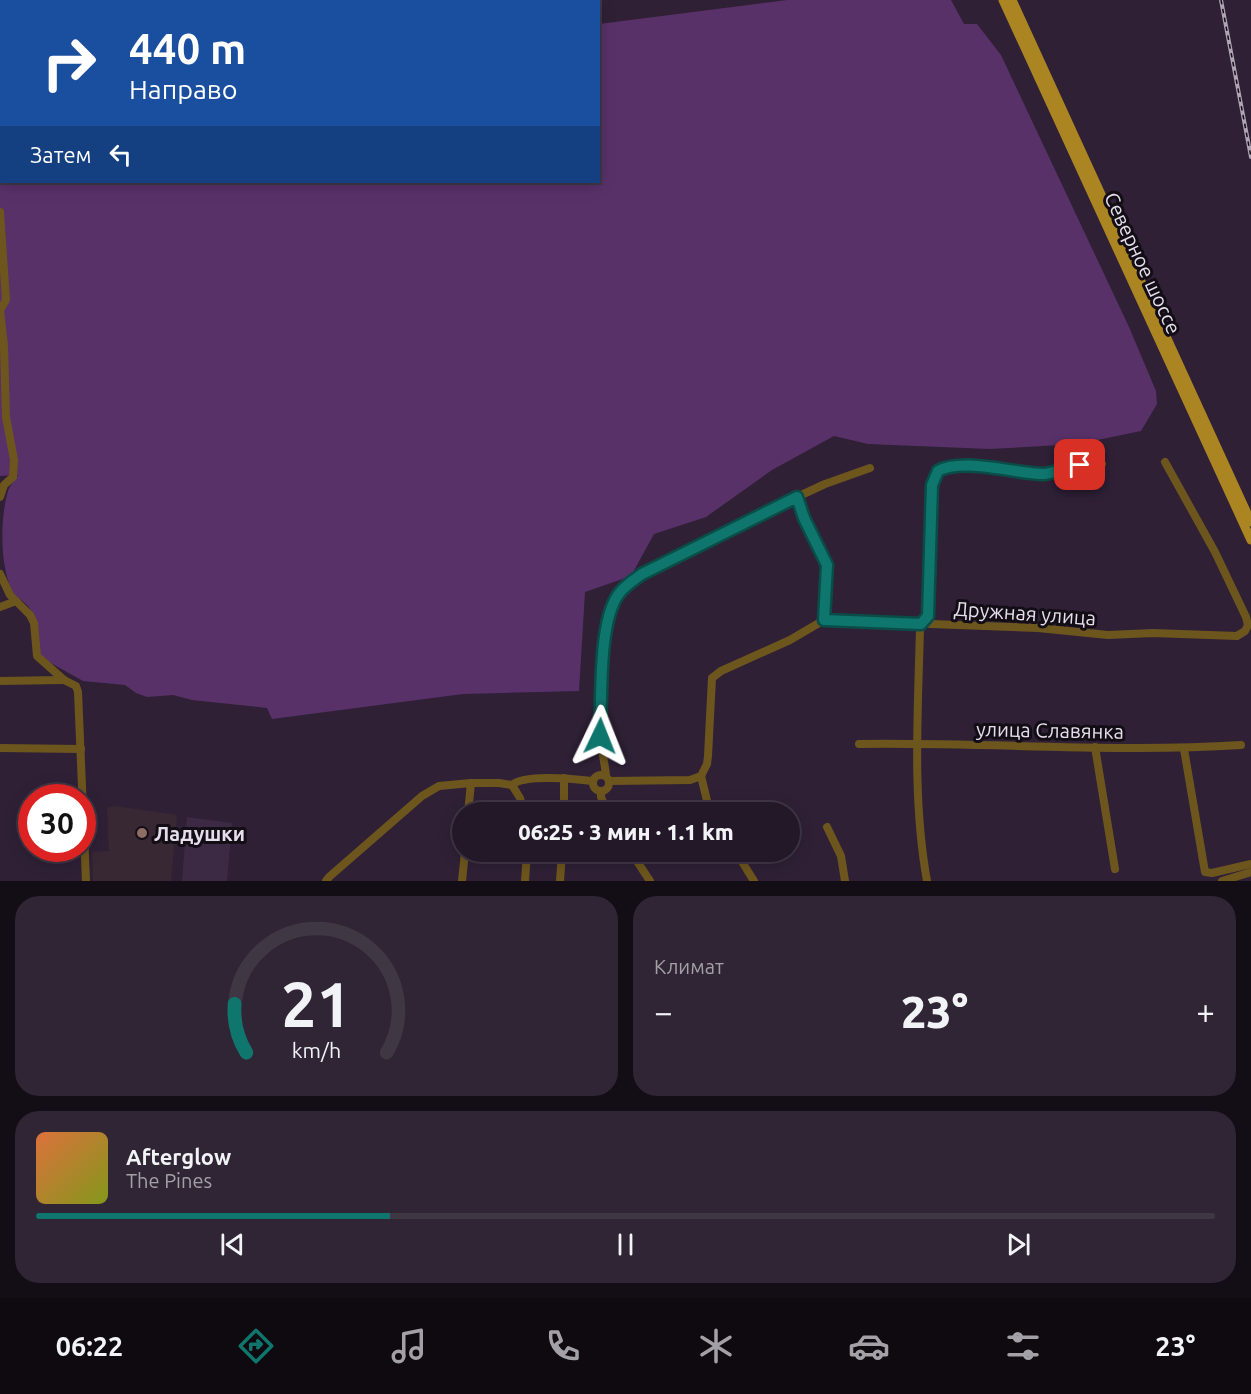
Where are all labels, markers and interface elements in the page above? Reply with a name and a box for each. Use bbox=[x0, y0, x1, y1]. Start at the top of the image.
icon: right bbox=[30, 24, 108, 102]
text: 440 m bbox=[129, 25, 246, 72]
text: Направо bbox=[129, 74, 238, 104]
icon: left bbox=[104, 138, 137, 171]
text: Затем bbox=[30, 142, 92, 167]
street label: Северное шоссе bbox=[1100, 189, 1186, 337]
pin bbox=[1054, 439, 1105, 490]
icon: arrive bbox=[1063, 448, 1096, 481]
street label: Дружная улица bbox=[953, 597, 1097, 629]
position arrow bbox=[568, 704, 632, 768]
street label: улица Славянка bbox=[976, 717, 1124, 743]
speed limit sign: 30 bbox=[18, 784, 96, 862]
text: 06:25 · 3 мин · 1.1 km bbox=[518, 819, 734, 844]
place label: Ладушки bbox=[154, 822, 245, 845]
marker: Ладушки bbox=[135, 826, 149, 840]
text: Климат bbox=[654, 955, 724, 978]
text: 21 bbox=[281, 969, 352, 1039]
text: 23° bbox=[901, 986, 968, 1037]
text: − bbox=[654, 993, 673, 1030]
text: + bbox=[1196, 993, 1215, 1030]
text: km/h bbox=[292, 1038, 341, 1062]
text: Afterglow bbox=[126, 1144, 231, 1169]
text: The Pines bbox=[126, 1169, 212, 1192]
icon: previous bbox=[216, 1228, 249, 1261]
icon: pause bbox=[609, 1228, 642, 1261]
icon: next bbox=[1002, 1228, 1035, 1261]
icon: directions bbox=[235, 1325, 277, 1367]
icon: music bbox=[388, 1325, 430, 1367]
icon: phone bbox=[542, 1325, 584, 1367]
icon: climate bbox=[695, 1325, 737, 1367]
icon: car bbox=[848, 1325, 890, 1367]
icon: filters bbox=[1002, 1325, 1044, 1367]
text: 06:22 bbox=[56, 1331, 123, 1361]
text: 23° bbox=[1155, 1331, 1195, 1361]

